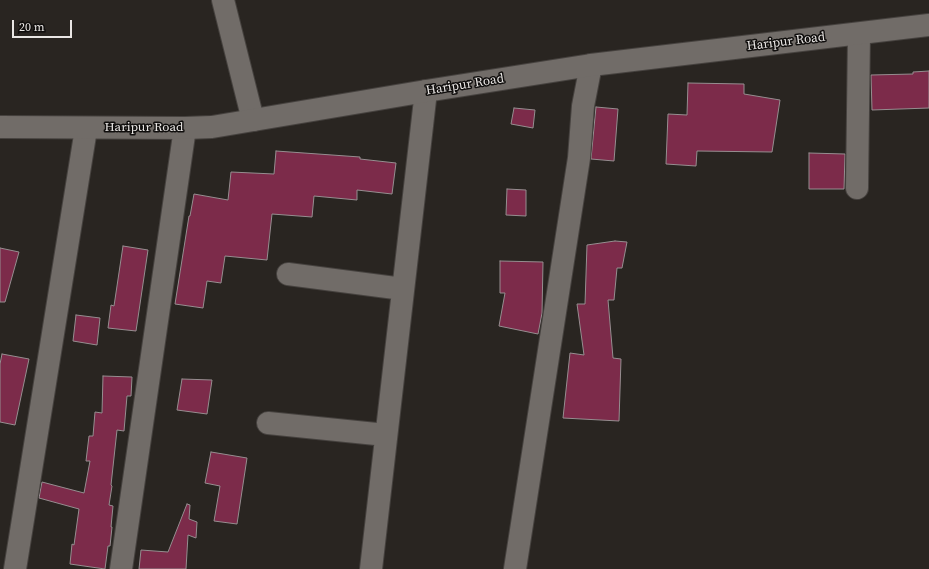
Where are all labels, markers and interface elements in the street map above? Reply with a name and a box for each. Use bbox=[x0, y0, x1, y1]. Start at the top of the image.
scale bar bbox=[14, 12, 74, 38]
text: 20 m bbox=[19, 19, 45, 35]
street label: Haripur Road bbox=[746, 29, 826, 55]
street label: Haripur Road bbox=[425, 71, 505, 99]
street label: Haripur Road bbox=[105, 120, 183, 136]

